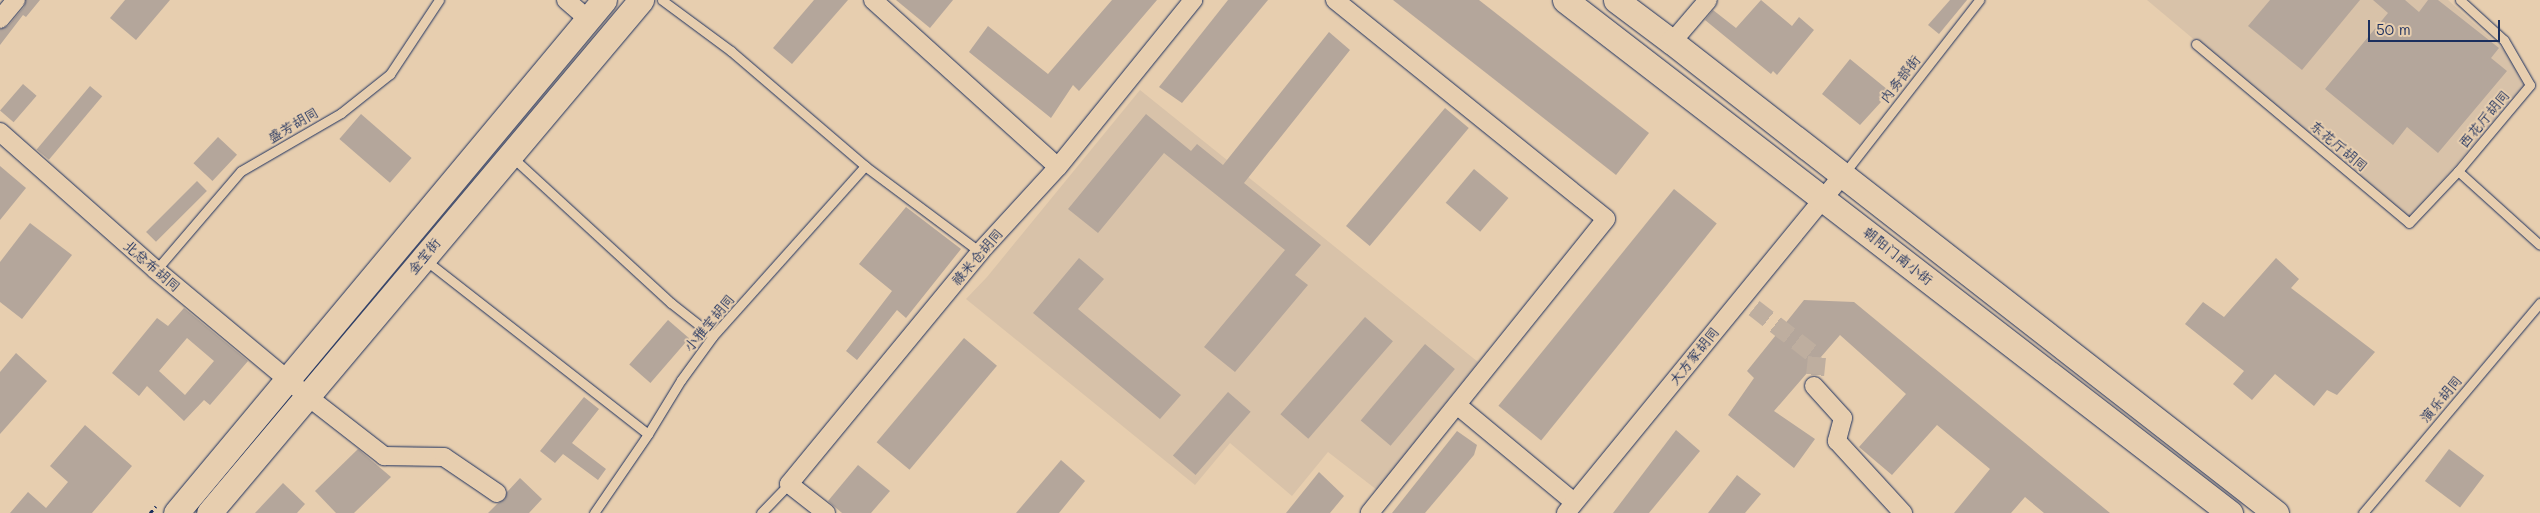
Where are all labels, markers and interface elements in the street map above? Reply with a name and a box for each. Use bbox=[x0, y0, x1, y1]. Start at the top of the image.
scale bar bbox=[2370, 10, 2502, 42]
text: 50 m bbox=[2376, 19, 2411, 39]
street label: 内务部街 bbox=[1876, 52, 1924, 106]
street label: 西花厅胡同 bbox=[2455, 87, 2513, 151]
street label: 盛芳胡同 bbox=[265, 104, 321, 146]
street label: 东花厅胡同 bbox=[2307, 117, 2371, 175]
street label: 朝阳门南小街 bbox=[1860, 224, 1936, 288]
street label: 禄米仓胡同 bbox=[948, 225, 1006, 289]
street label: 金宝街 bbox=[404, 235, 444, 277]
street label: 北总布胡同 bbox=[120, 237, 184, 295]
street label: 小雅宝胡同 bbox=[680, 291, 738, 355]
street label: 大方家胡同 bbox=[1665, 324, 1723, 388]
street label: 演乐胡同 bbox=[2417, 372, 2465, 426]

